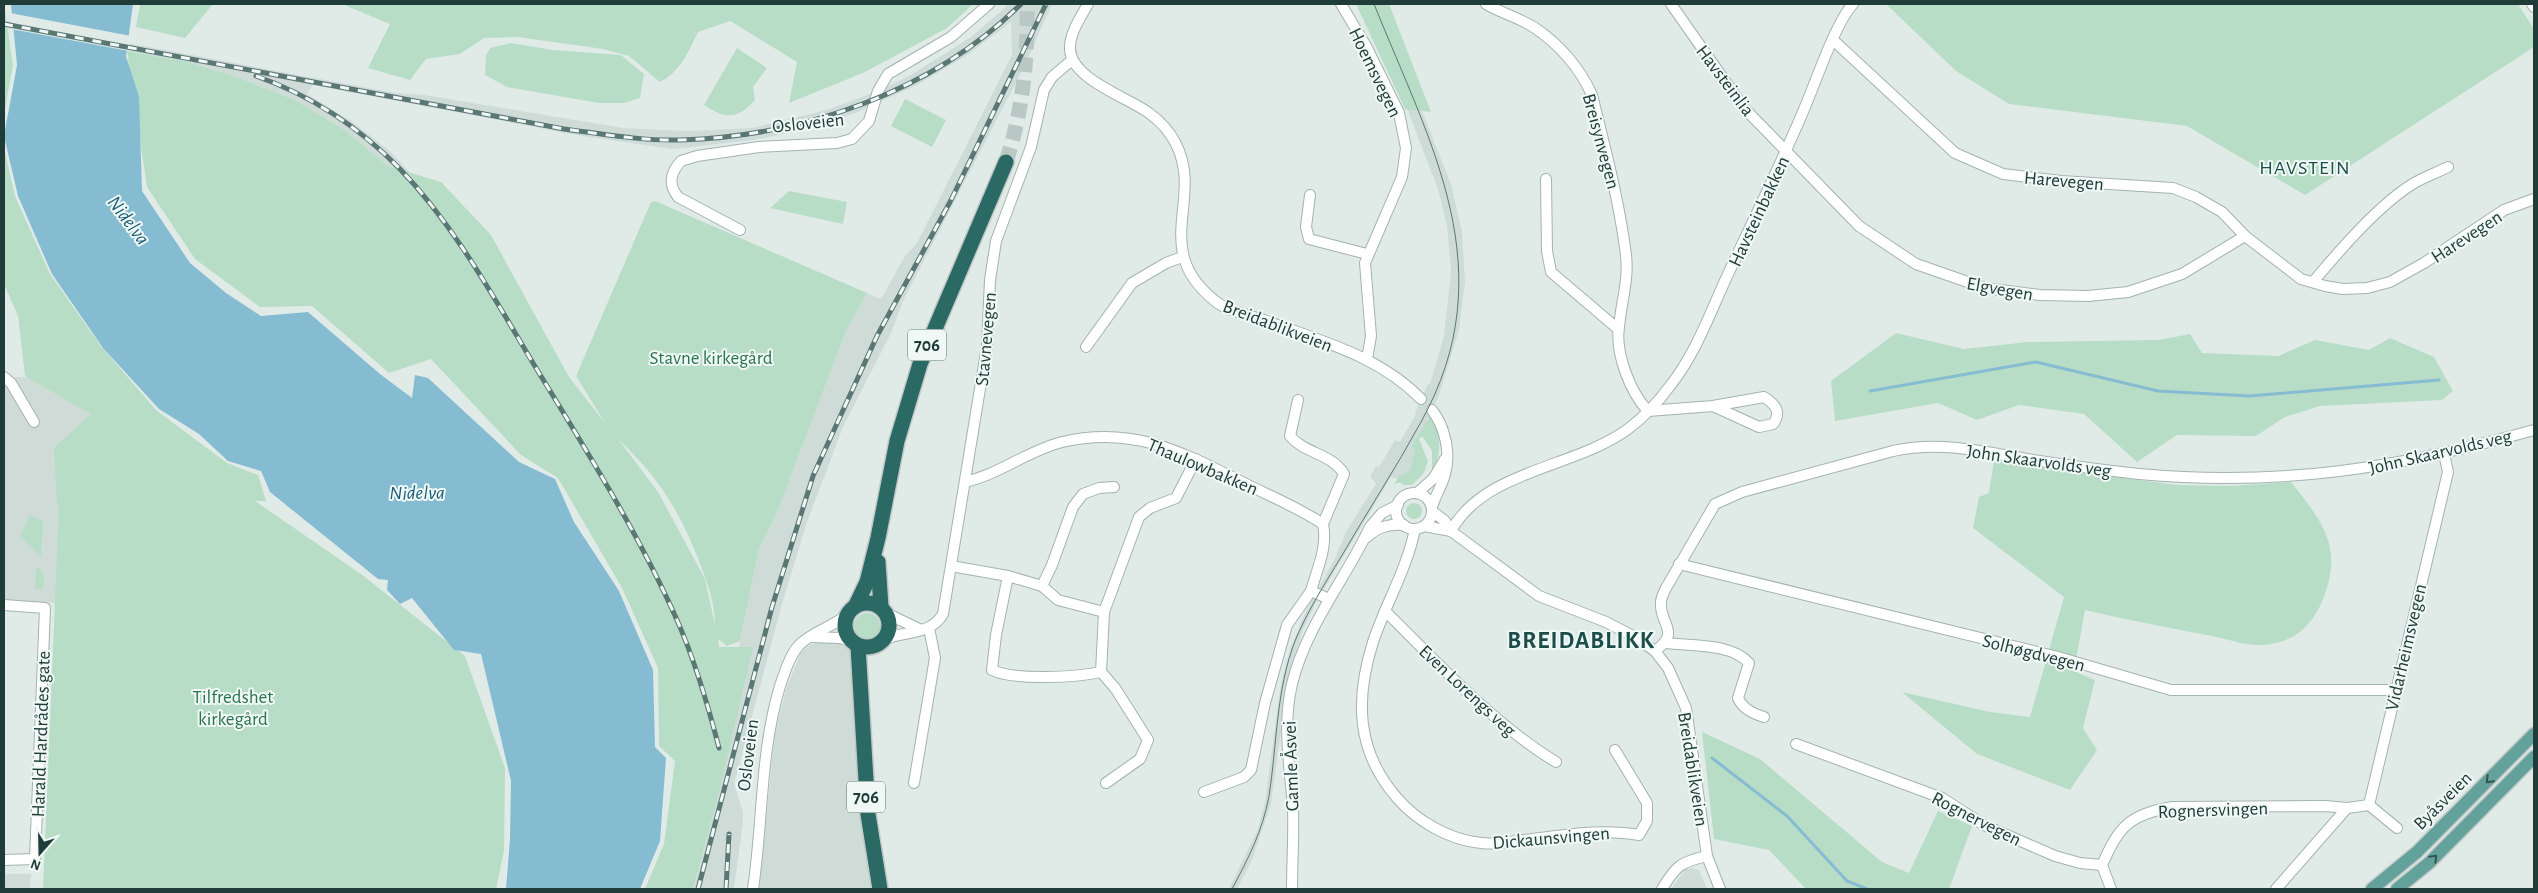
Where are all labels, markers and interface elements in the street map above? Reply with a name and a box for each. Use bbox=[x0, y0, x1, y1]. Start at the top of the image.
street label: Hoemsvegen bbox=[1345, 25, 1404, 120]
street label: Havsteinlia bbox=[1692, 42, 1758, 120]
street label: Breisynvegen bbox=[1579, 91, 1622, 191]
street label: Osloveien bbox=[771, 110, 845, 137]
street label: Havsteinbakken bbox=[1726, 154, 1793, 270]
district label: HAVSTEIN bbox=[2259, 158, 2351, 178]
street label: Harevegen bbox=[2023, 169, 2105, 194]
water label: Nidelva bbox=[104, 192, 153, 249]
street label: Harevegen bbox=[2428, 207, 2506, 267]
street label: Elgvegen bbox=[1965, 274, 2035, 305]
street label: Stavnevegen bbox=[973, 291, 1000, 387]
street label: Breidablikveien bbox=[1220, 297, 1335, 356]
road number: 706 bbox=[908, 330, 946, 360]
park label: Stavne kirkegård bbox=[649, 349, 773, 368]
street label: John Skaarvolds veg bbox=[2367, 427, 2514, 478]
street label: Thaulowbakken bbox=[1144, 436, 1261, 499]
street label: John Skaarvolds veg bbox=[1965, 442, 2113, 481]
water label: Nidelva bbox=[389, 483, 445, 503]
street label: Vidarheimsvegen bbox=[2383, 582, 2430, 713]
district label: BREIDABLIKK bbox=[1507, 629, 1655, 653]
street label: Solhøgdvegen bbox=[1980, 632, 2087, 675]
street label: Even Lorengs veg bbox=[1415, 642, 1520, 741]
street label: Harald Hardrådes gate bbox=[29, 650, 54, 818]
park label: Tilfredshet kirkegård bbox=[193, 688, 273, 729]
street label: Breidablikveien bbox=[1674, 711, 1711, 828]
street label: Osloveien bbox=[735, 718, 762, 792]
street label: Gamle Åsvei bbox=[1278, 720, 1303, 812]
street label: Byåsveien bbox=[2410, 768, 2476, 834]
one-way arrow bbox=[2486, 774, 2495, 783]
road number: 706 bbox=[847, 782, 885, 812]
street label: Rognervegen bbox=[1929, 789, 2024, 850]
street label: Rognersvingen bbox=[2158, 799, 2269, 822]
street label: Dickaunsvingen bbox=[1492, 824, 1611, 853]
north arrow bbox=[15, 828, 65, 878]
one-way arrow bbox=[2428, 855, 2437, 864]
text: N bbox=[29, 856, 43, 873]

